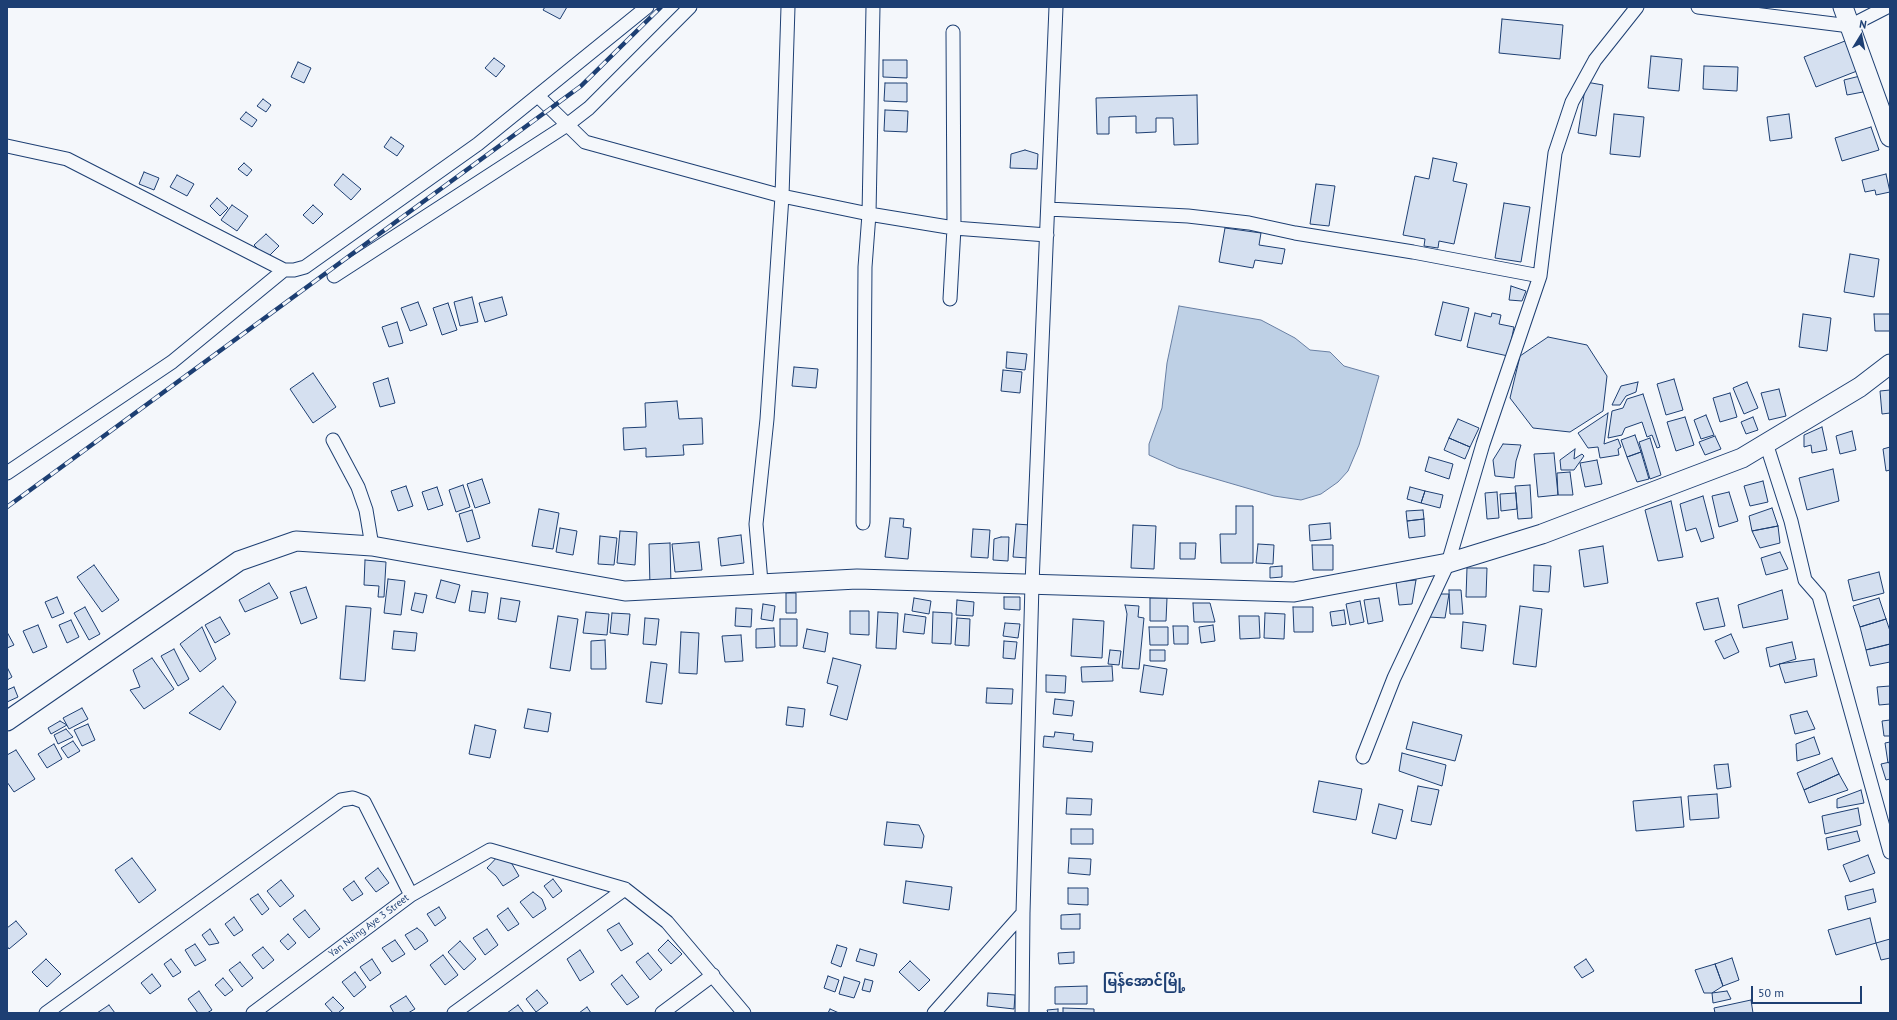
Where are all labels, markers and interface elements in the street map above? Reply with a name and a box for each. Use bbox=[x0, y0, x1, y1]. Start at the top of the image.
north arrow bbox=[1841, 16, 1881, 56]
text: N bbox=[1858, 17, 1868, 32]
street label: Yan Naing Aye 3 Street bbox=[327, 892, 411, 960]
district label: မြန်အောင်မြို့ bbox=[1103, 974, 1185, 990]
scale bar bbox=[1753, 978, 1864, 1004]
text: 50 m bbox=[1758, 985, 1784, 1000]

